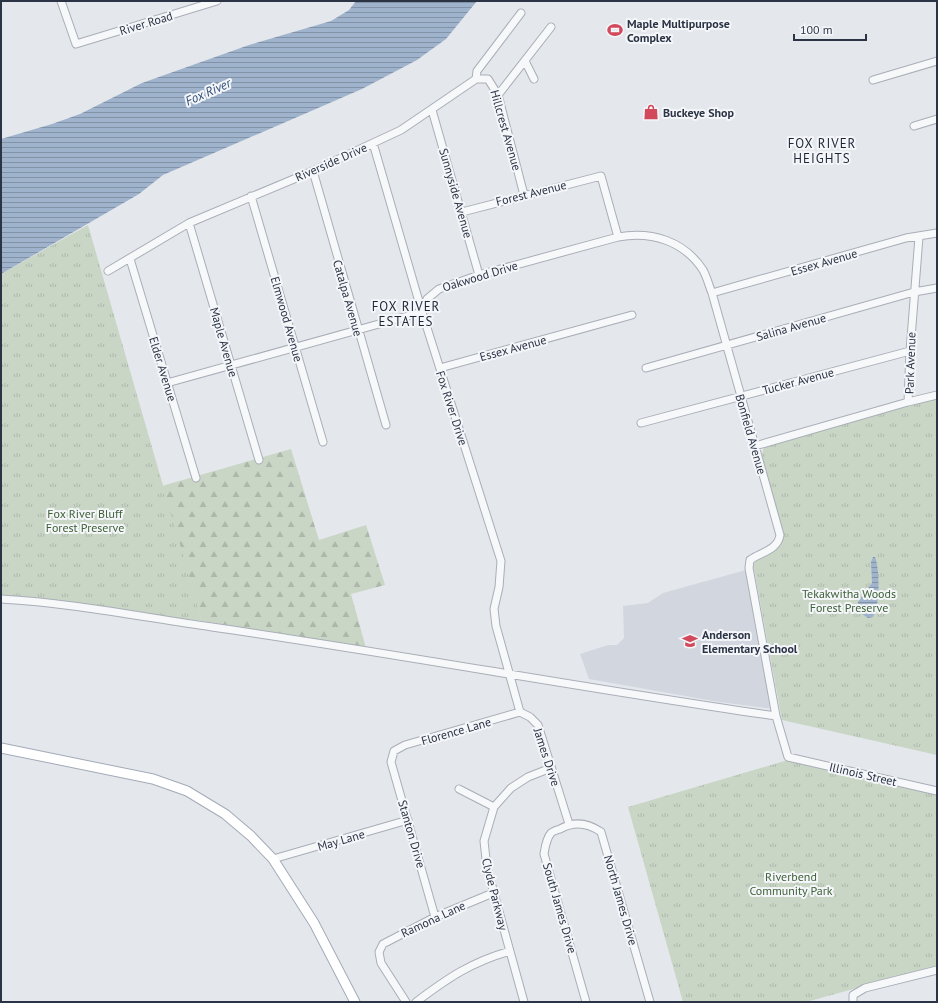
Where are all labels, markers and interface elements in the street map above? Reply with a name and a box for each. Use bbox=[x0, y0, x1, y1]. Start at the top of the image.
street label: River Road bbox=[118, 8, 174, 38]
place label: Maple Multipurpose Complex bbox=[627, 16, 730, 45]
scale bar bbox=[794, 16, 866, 42]
sports icon: Maple Multipurpose Complex bbox=[606, 21, 624, 39]
text: 100 m bbox=[800, 22, 833, 37]
water label: Fox River bbox=[182, 74, 234, 110]
street label: Hillcrest Avenue bbox=[487, 88, 525, 172]
shop icon: Buckeye Shop bbox=[642, 103, 660, 121]
place label: Buckeye Shop bbox=[663, 105, 735, 120]
district label: FOX RIVER HEIGHTS bbox=[788, 135, 856, 167]
street label: Riverside Drive bbox=[293, 139, 369, 185]
street label: Sunnyside Avenue bbox=[436, 146, 476, 240]
street label: Forest Avenue bbox=[494, 177, 568, 209]
street label: Essex Avenue bbox=[789, 245, 859, 279]
street label: Oakwood Drive bbox=[441, 257, 519, 295]
street label: Catalpa Avenue bbox=[330, 258, 366, 338]
street label: Elmwood Avenue bbox=[268, 275, 306, 363]
district label: FOX RIVER ESTATES bbox=[372, 298, 440, 330]
street label: Maple Avenue bbox=[207, 305, 241, 379]
street label: Salina Avenue bbox=[754, 310, 828, 344]
street label: Essex Avenue bbox=[478, 332, 548, 364]
street label: Park Avenue bbox=[901, 332, 919, 394]
street label: Elder Avenue bbox=[146, 335, 180, 403]
street label: Tucker Avenue bbox=[761, 364, 835, 398]
street label: Fox River Drive bbox=[433, 369, 471, 447]
street label: Bonfield Avenue bbox=[732, 392, 770, 476]
park label: Fox River Bluff Forest Preserve bbox=[46, 506, 124, 535]
park label: Tekakwitha Woods Forest Preserve bbox=[802, 586, 896, 615]
place label: Anderson Elementary School bbox=[702, 627, 798, 656]
school or university icon: Anderson Elementary School bbox=[681, 632, 699, 650]
street label: Florence Lane bbox=[419, 714, 493, 748]
street label: James Drive bbox=[530, 725, 563, 788]
street label: Illinois Street bbox=[828, 759, 898, 789]
street label: Stanton Drive bbox=[395, 798, 429, 870]
street label: May Lane bbox=[316, 826, 366, 854]
street label: North James Drive bbox=[601, 853, 641, 947]
street label: Clyde Parkway bbox=[479, 856, 511, 932]
street label: South James Drive bbox=[540, 861, 580, 955]
park label: Riverbend Community Park bbox=[749, 869, 833, 898]
street label: Ramona Lane bbox=[398, 898, 468, 940]

